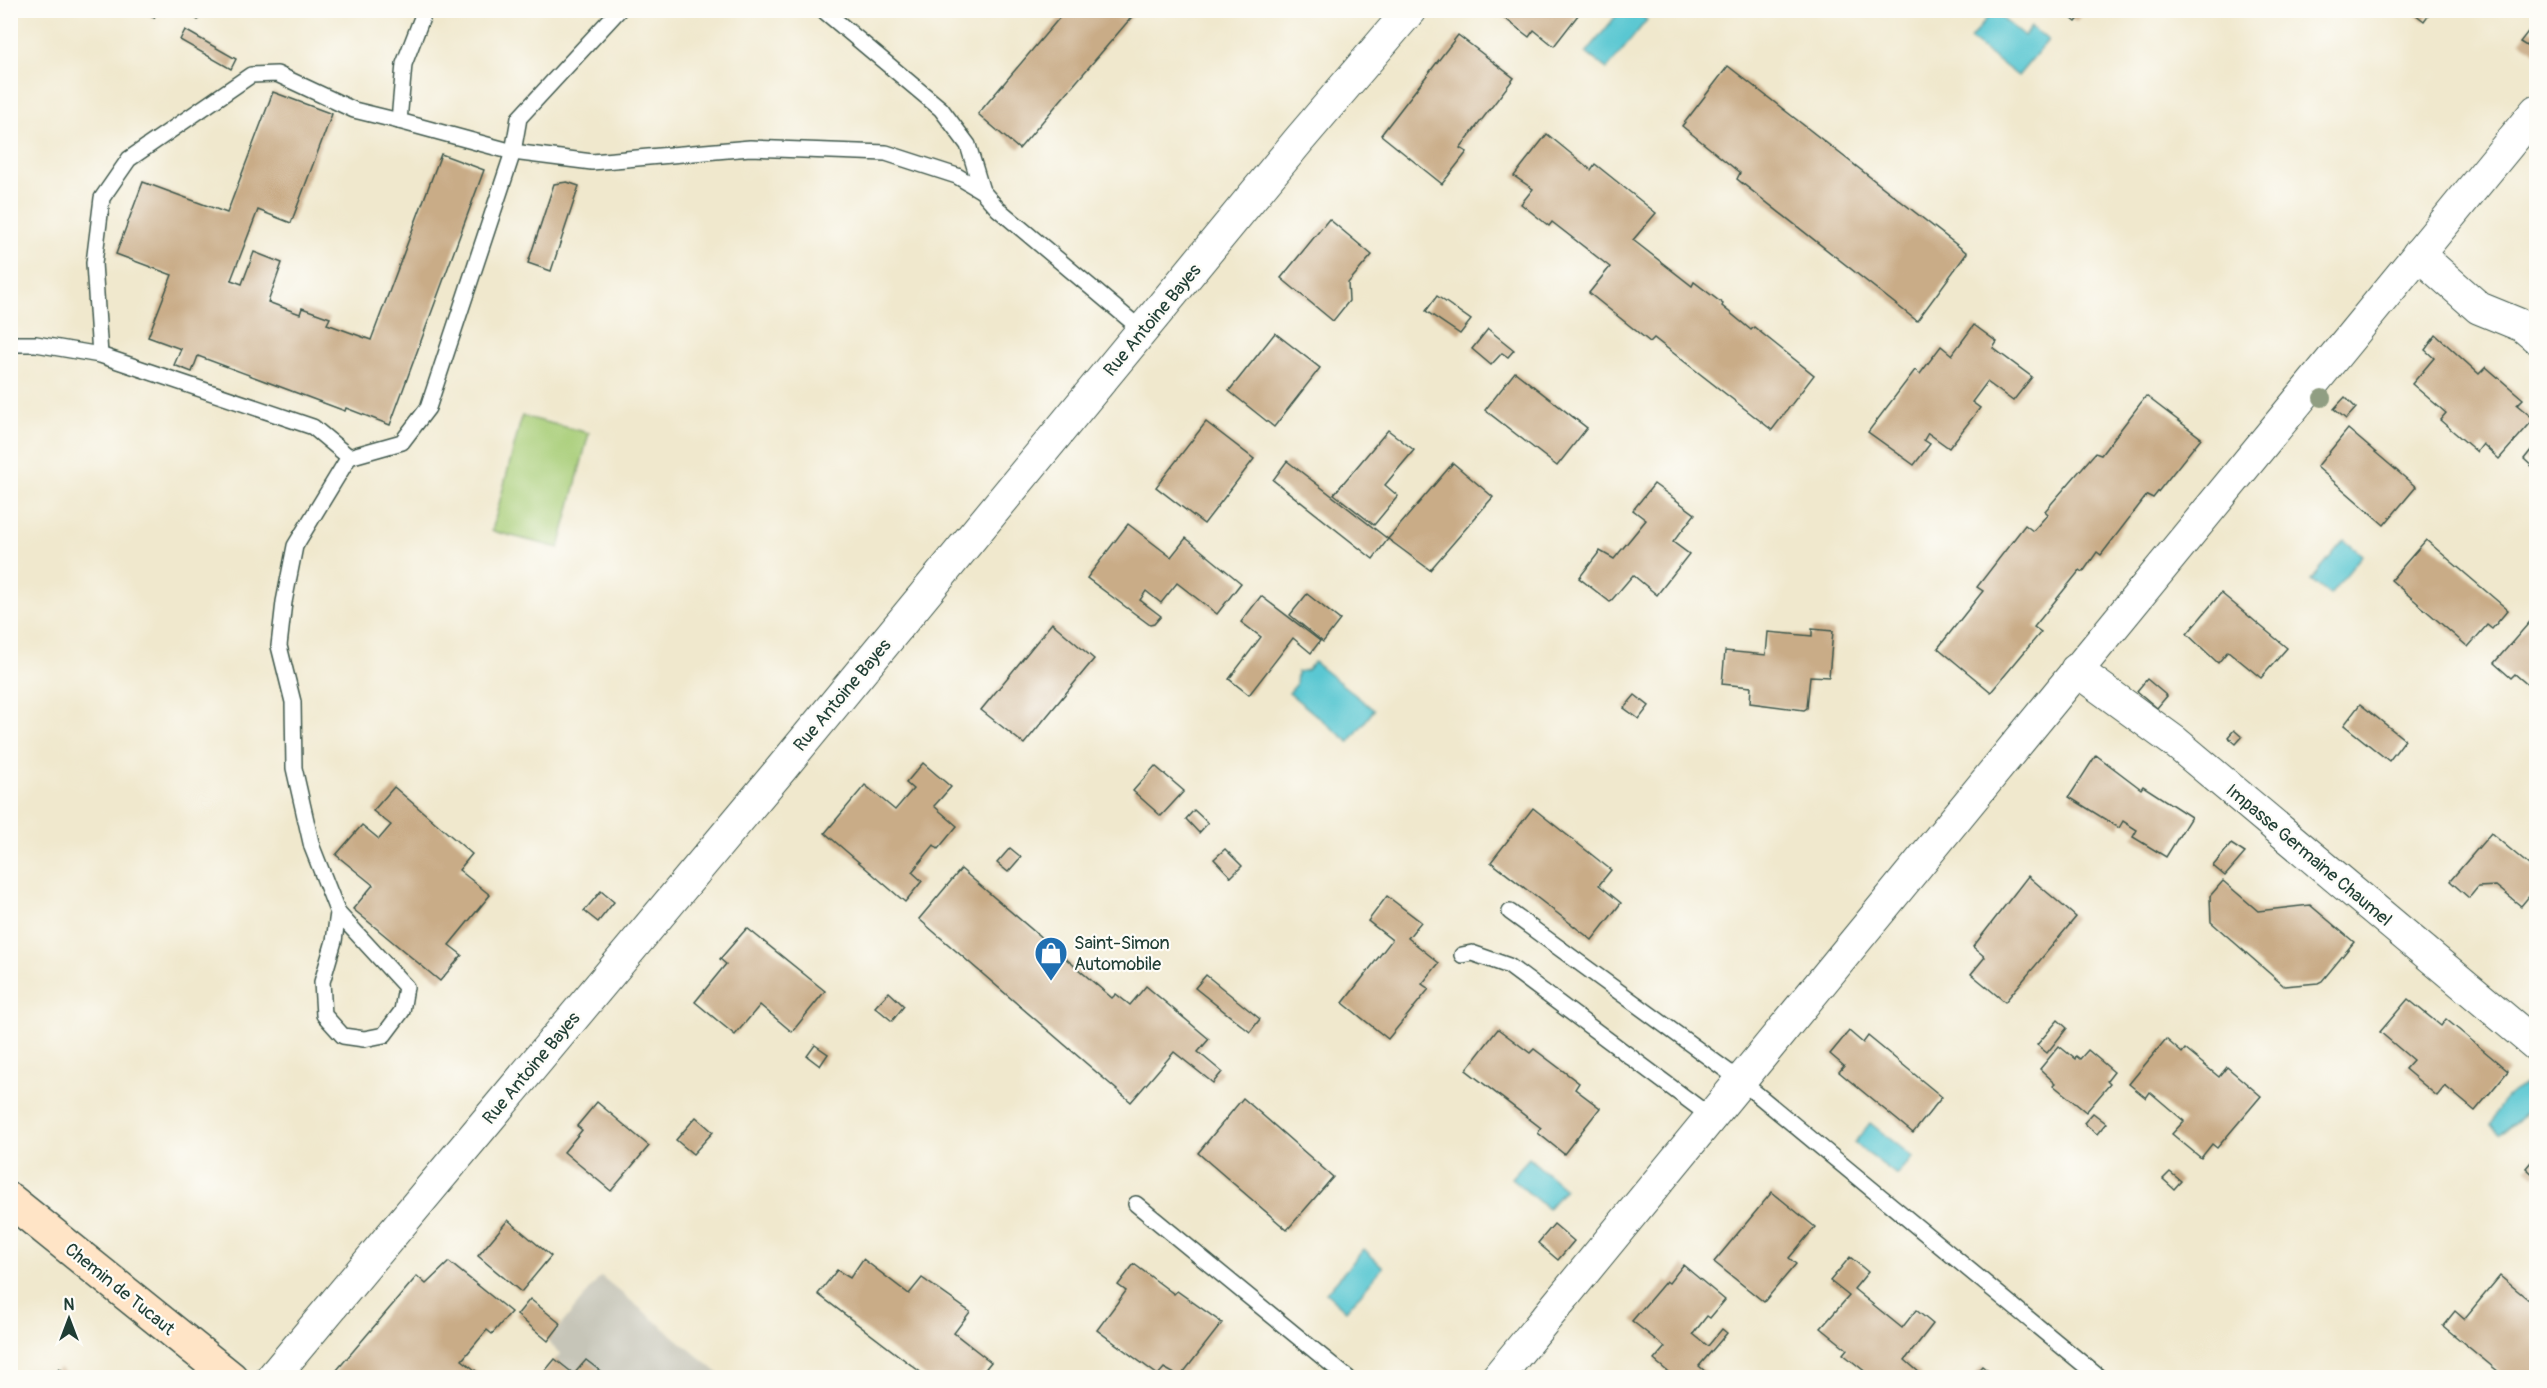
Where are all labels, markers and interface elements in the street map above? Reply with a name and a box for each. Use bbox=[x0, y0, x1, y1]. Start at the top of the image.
street label: Rue Antoine Bayes bbox=[1099, 259, 1206, 381]
street label: Rue Antoine Bayes bbox=[789, 634, 896, 756]
street label: Impasse Germaine Chaumel bbox=[2221, 779, 2396, 932]
place label: Saint-Simon Automobile bbox=[1074, 932, 1170, 976]
shop icon: Saint-Simon Automobile bbox=[1033, 935, 1069, 982]
street label: Rue Antoine Bayes bbox=[478, 1007, 585, 1129]
street label: Chemin de Tucaut bbox=[60, 1238, 180, 1341]
north arrow bbox=[39, 1289, 99, 1349]
text: N bbox=[64, 1295, 75, 1315]

